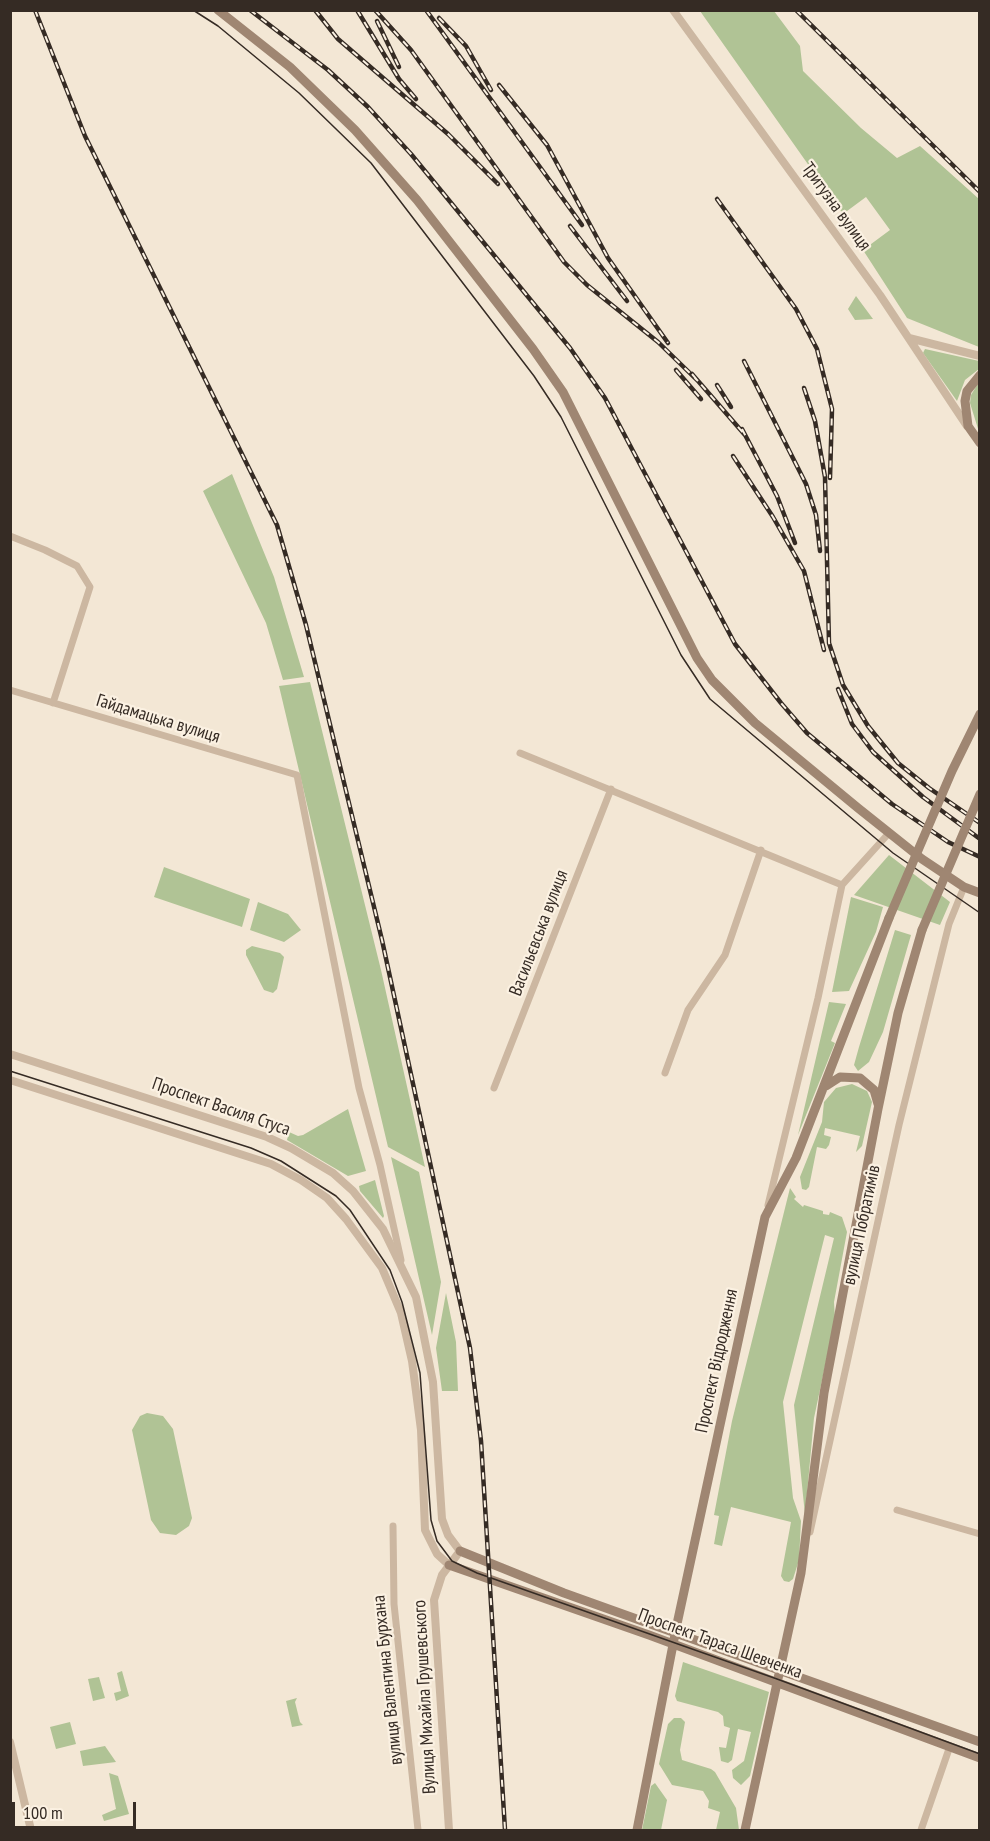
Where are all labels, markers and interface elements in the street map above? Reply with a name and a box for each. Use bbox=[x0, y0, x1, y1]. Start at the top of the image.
street label: Тритузна вулиця bbox=[797, 159, 875, 255]
street label: Гайдамацька вулиця bbox=[94, 690, 222, 748]
street label: Васильєвська вулиця bbox=[505, 867, 573, 999]
street label: Проспект Василя Стуса bbox=[149, 1073, 293, 1141]
street label: вулиця Побратимів bbox=[839, 1163, 885, 1287]
street label: Проспект Відродження bbox=[691, 1287, 743, 1435]
street label: вулиця Валентина Бурхана bbox=[368, 1594, 408, 1766]
street label: Вулиця Михайла Грушевського bbox=[409, 1599, 441, 1795]
street label: Проспект Тараса Шевченка bbox=[635, 1604, 805, 1684]
scale bar bbox=[15, 1790, 140, 1828]
text: 100 m bbox=[23, 1801, 63, 1824]

